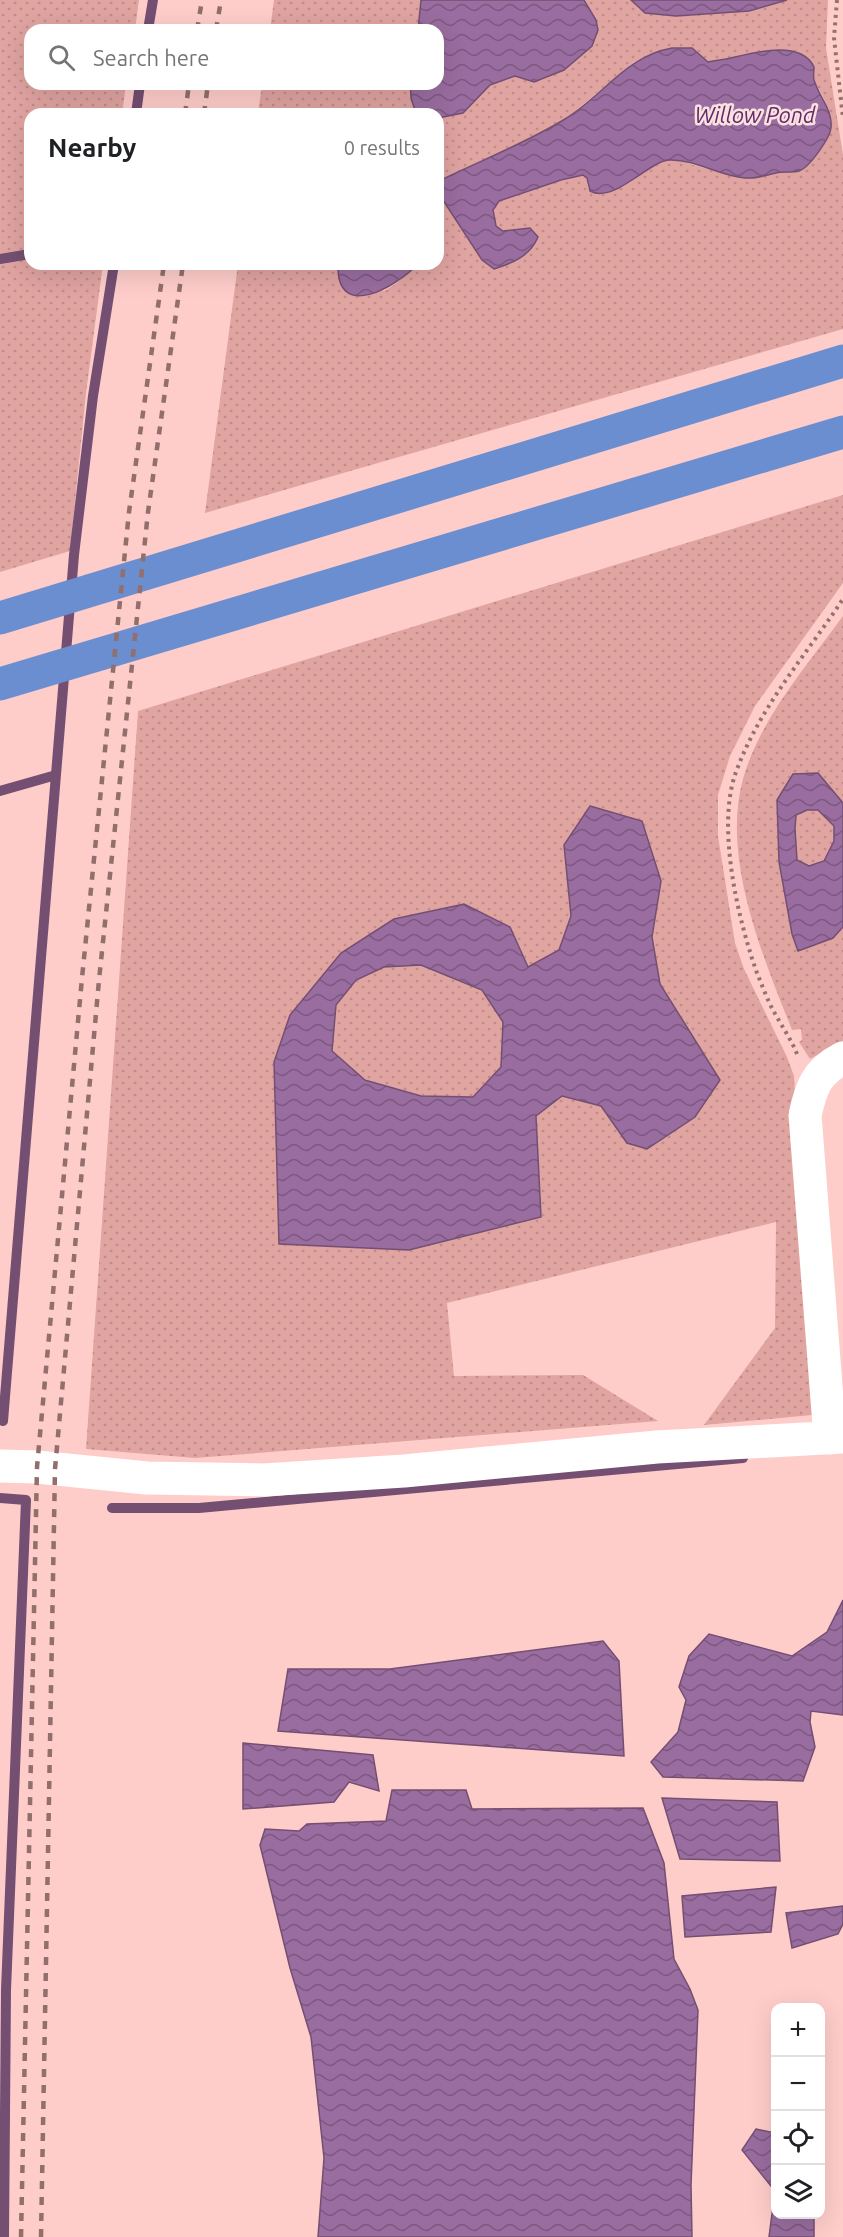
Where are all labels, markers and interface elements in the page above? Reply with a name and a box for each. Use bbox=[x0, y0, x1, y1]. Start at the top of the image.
search box bbox=[24, 24, 444, 90]
icon: search bbox=[45, 41, 78, 74]
text: Search here bbox=[93, 45, 209, 70]
water label: Willow Pond bbox=[695, 102, 816, 127]
text: Nearby bbox=[48, 133, 136, 162]
text: 0 results bbox=[344, 136, 420, 159]
map controls bbox=[771, 2003, 825, 2219]
button: + bbox=[771, 2003, 825, 2057]
button: − bbox=[771, 2057, 825, 2111]
button: locate bbox=[771, 2111, 825, 2165]
button: layers bbox=[771, 2165, 825, 2219]

